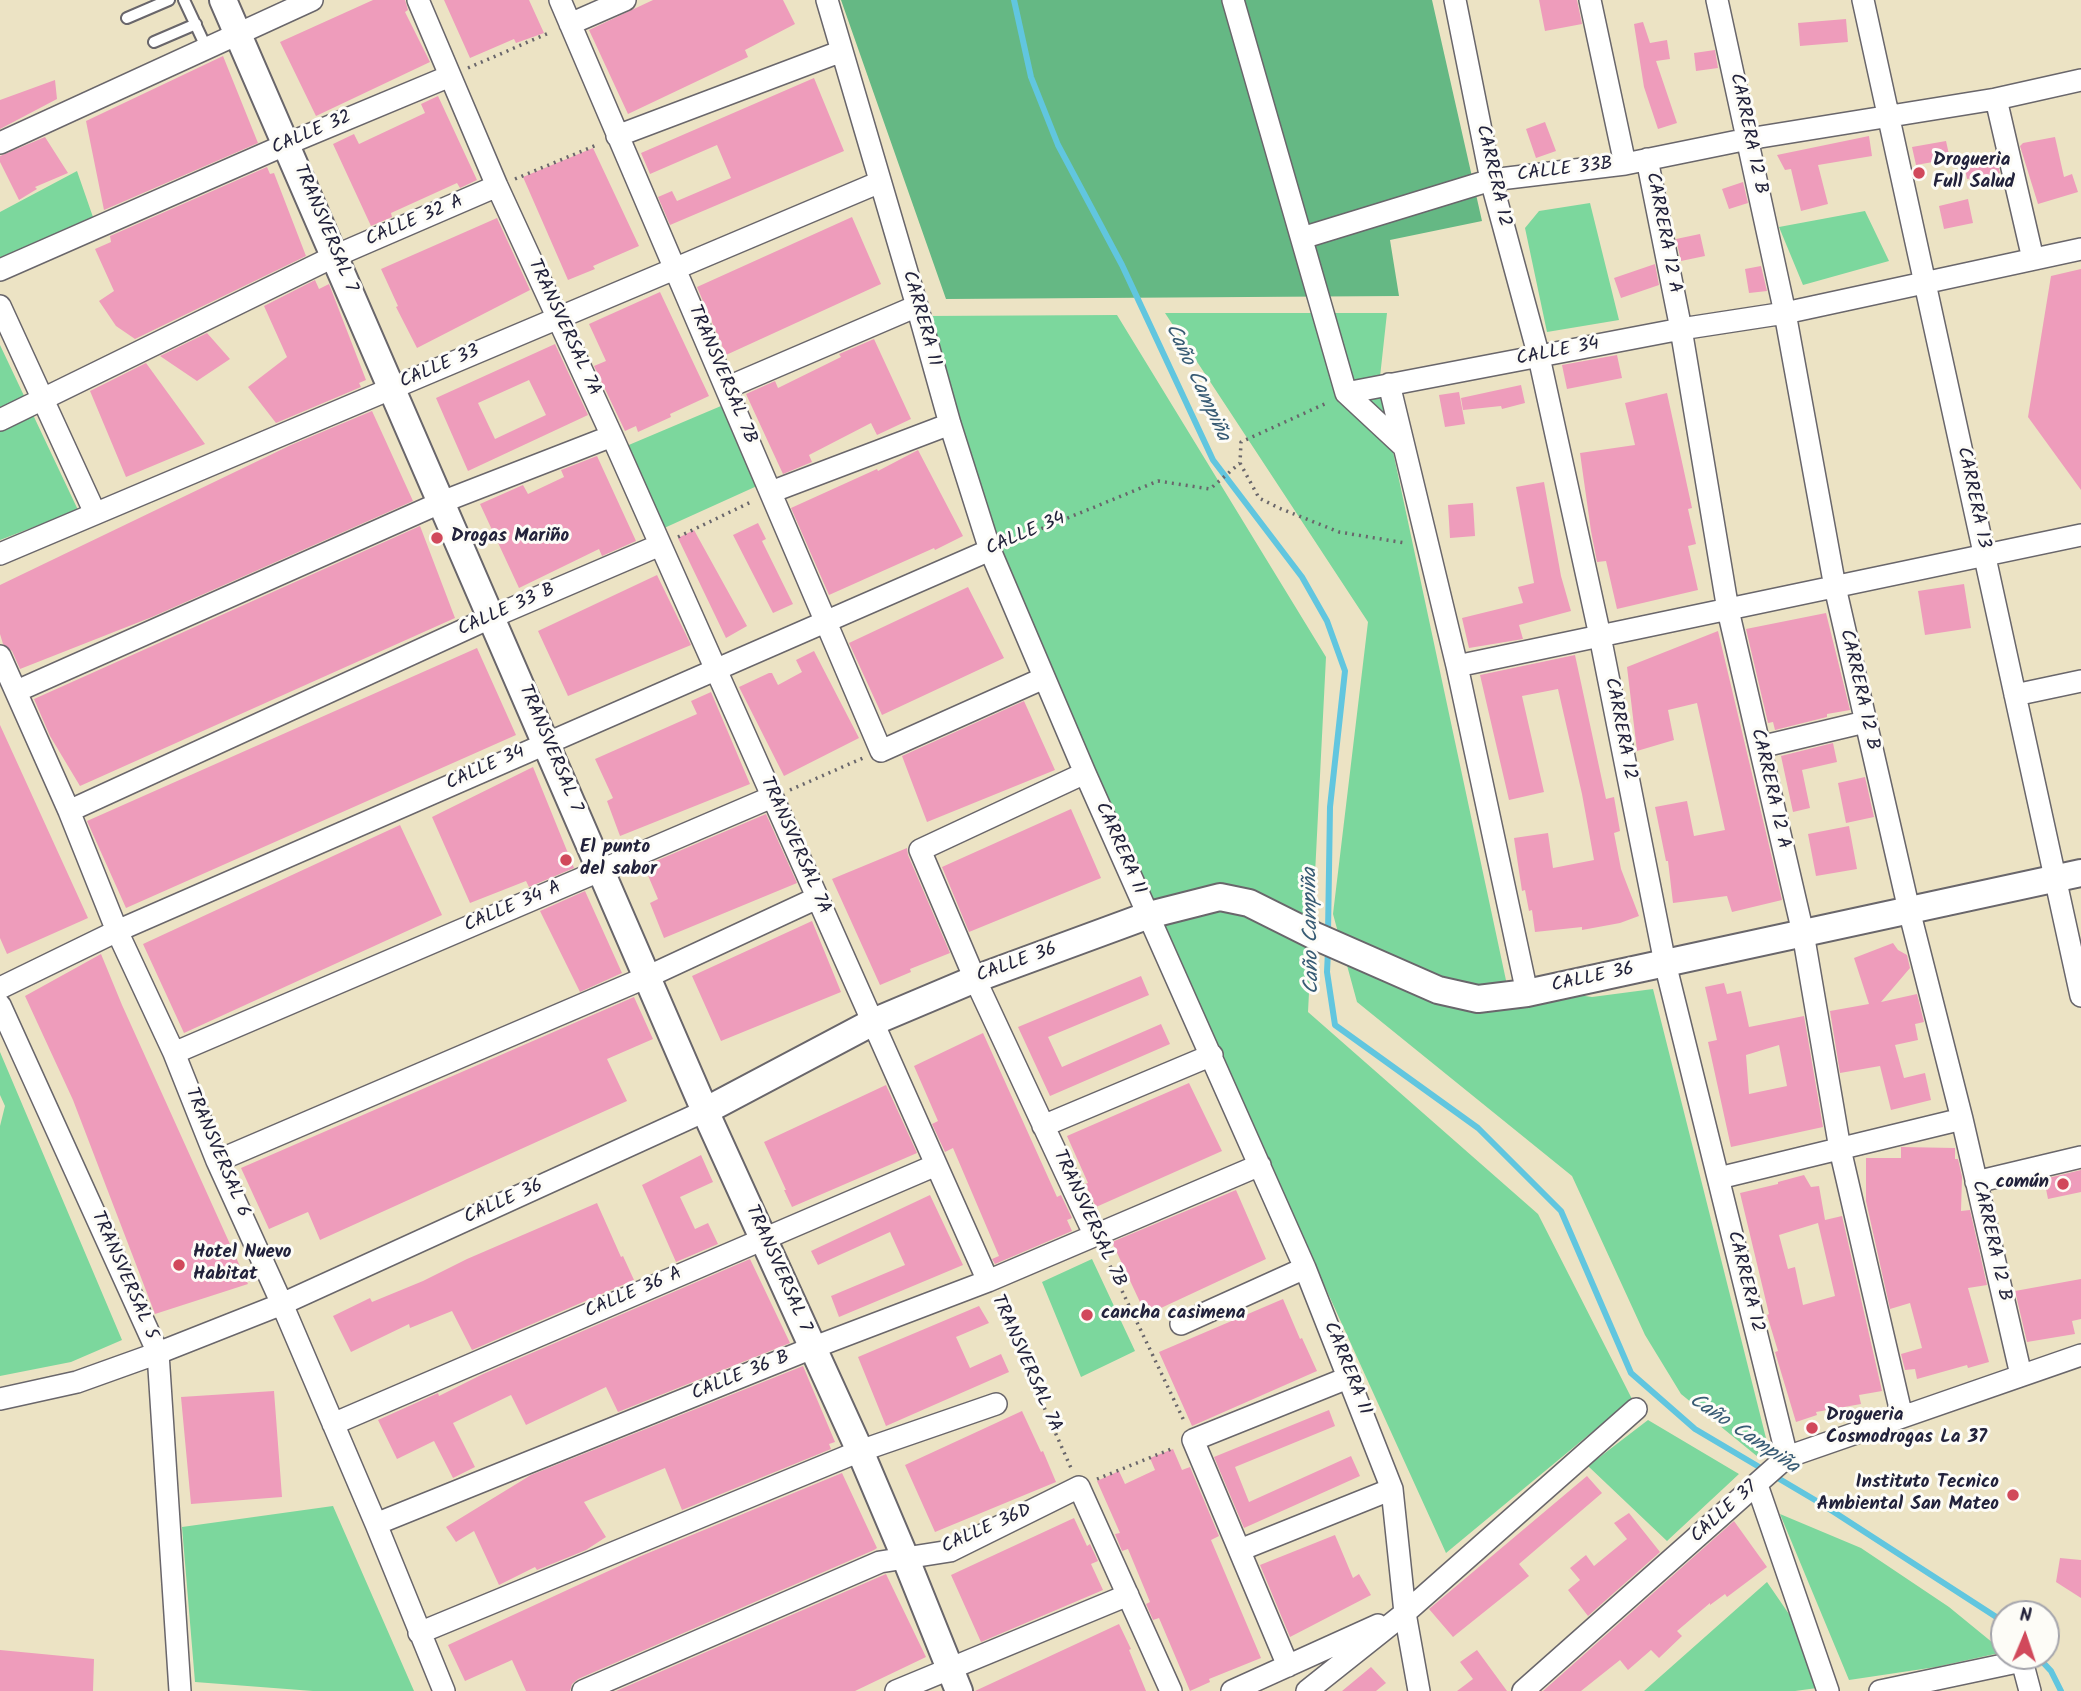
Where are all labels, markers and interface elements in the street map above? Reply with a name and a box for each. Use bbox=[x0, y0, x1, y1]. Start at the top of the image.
street label: CARRERA 12 B bbox=[1723, 71, 1771, 197]
street label: CALLE 32 bbox=[269, 107, 355, 161]
street label: CARRERA 12 bbox=[1469, 123, 1515, 229]
place label: Drogueria Full Salud bbox=[1933, 151, 2015, 195]
street label: CALLE 33B bbox=[1516, 154, 1614, 188]
street label: TRANSVERSAL 7 bbox=[287, 162, 361, 296]
marker: Drogueria Full Salud bbox=[1911, 165, 1927, 181]
street label: CARRERA 12 A bbox=[1639, 171, 1685, 295]
street label: CALLE 32 A bbox=[363, 191, 467, 253]
street label: TRANSVERSAL 7A bbox=[521, 256, 605, 400]
street label: CARRERA 11 bbox=[895, 269, 945, 369]
street label: TRANSVERSAL 7B bbox=[681, 302, 761, 448]
water label: Caño Campiña bbox=[1158, 320, 1234, 446]
street label: CALLE 34 bbox=[1515, 334, 1601, 372]
street label: CALLE 33 bbox=[397, 341, 483, 395]
street label: CARRERA 13 bbox=[1950, 445, 1994, 551]
street label: CALLE 34 bbox=[983, 508, 1069, 562]
place label: Drogas Mariño bbox=[451, 527, 569, 549]
marker: Drogas Mariño bbox=[429, 530, 445, 546]
street label: CALLE 33 B bbox=[455, 579, 559, 643]
street label: CARRERA 12 B bbox=[1833, 627, 1883, 753]
street label: CARRERA 12 bbox=[1598, 676, 1640, 782]
street label: TRANSVERSAL 7 bbox=[512, 682, 586, 816]
street label: CARRERA 12 A bbox=[1744, 727, 1794, 851]
street label: CALLE 34 bbox=[443, 742, 529, 796]
street label: TRANSVERSAL 7A bbox=[753, 774, 835, 918]
street label: CARRERA 11 bbox=[1089, 799, 1149, 899]
place label: El punto del sabor bbox=[580, 838, 657, 882]
marker: El punto del sabor bbox=[558, 852, 574, 868]
water label: Caño Campiña bbox=[1299, 867, 1327, 995]
street label: CALLE 34 A bbox=[461, 877, 565, 939]
street label: CALLE 36 bbox=[974, 939, 1060, 989]
street label: CALLE 36 bbox=[1550, 959, 1636, 999]
street label: TRANSVERSAL 6 bbox=[178, 1085, 254, 1221]
street label: TRANSVERSAL 7B bbox=[1046, 1147, 1130, 1291]
place label: común bbox=[1996, 1173, 2049, 1195]
street label: CALLE 36 bbox=[461, 1176, 547, 1230]
marker: común bbox=[2055, 1176, 2071, 1192]
street label: CARRERA 12 B bbox=[1965, 1178, 2015, 1304]
street label: TRANSVERSAL 7 bbox=[739, 1202, 815, 1336]
street label: TRANSVERSAL 5 bbox=[85, 1208, 161, 1344]
street label: CARRERA 12 bbox=[1720, 1229, 1768, 1335]
place label: Hotel Nuevo Habitat bbox=[193, 1243, 291, 1287]
marker: Hotel Nuevo Habitat bbox=[171, 1257, 187, 1273]
street label: CALLE 36 A bbox=[582, 1263, 686, 1325]
street label: TRANSVERSAL 7A bbox=[984, 1292, 1066, 1436]
place label: cancha casimena bbox=[1101, 1304, 1245, 1326]
marker: cancha casimena bbox=[1079, 1307, 1095, 1323]
street label: CARRERA 11 bbox=[1317, 1319, 1375, 1419]
street label: CALLE 36 B bbox=[689, 1347, 793, 1407]
water label: Caño Campiña bbox=[1683, 1389, 1803, 1481]
place label: Drogueria Cosmodrogas La 37 bbox=[1826, 1406, 1987, 1450]
marker: Drogueria Cosmodrogas La 37 bbox=[1804, 1420, 1820, 1436]
place label: Instituto Tecnico Ambiental San Mateo bbox=[1817, 1473, 1999, 1517]
street label: CALLE 37 bbox=[1687, 1477, 1763, 1549]
marker: Instituto Tecnico Ambiental San Mateo bbox=[2005, 1487, 2021, 1503]
street label: CALLE 36D bbox=[938, 1500, 1036, 1560]
north arrow bbox=[1990, 1600, 2060, 1670]
text: N bbox=[2019, 1601, 2032, 1631]

